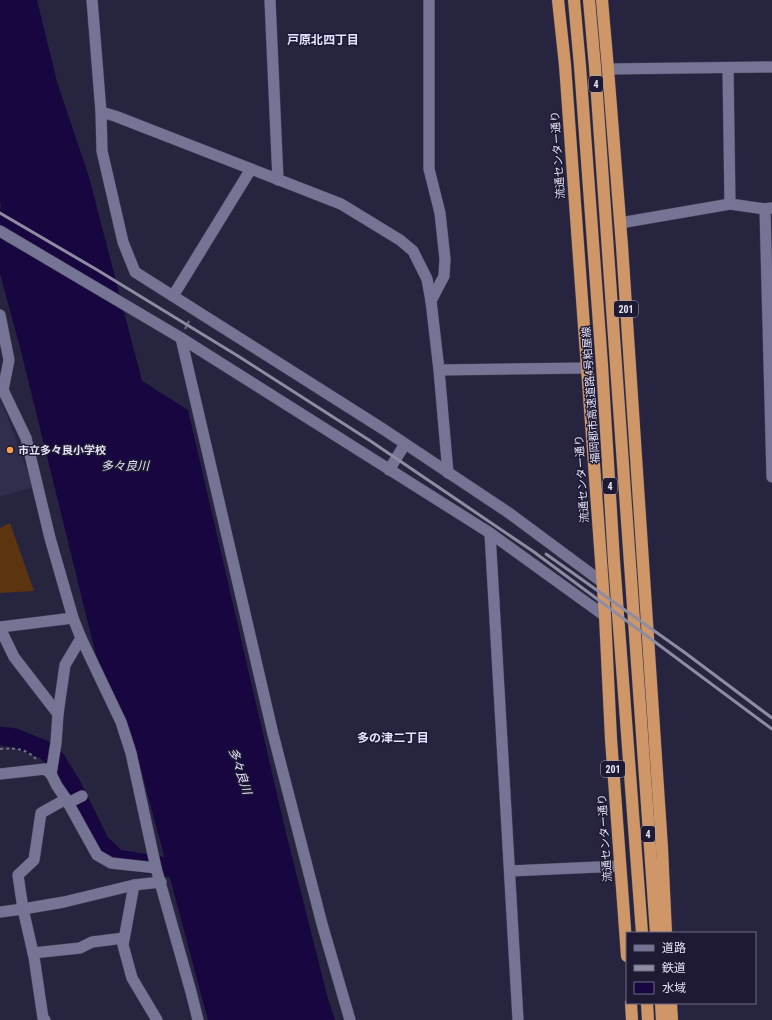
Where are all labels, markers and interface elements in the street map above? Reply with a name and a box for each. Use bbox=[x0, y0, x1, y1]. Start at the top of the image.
district label: 戸原北四丁目 bbox=[287, 33, 359, 47]
road number: 4 bbox=[589, 76, 603, 92]
street label: 流通センター通り bbox=[548, 111, 568, 199]
road number: 201 bbox=[614, 301, 638, 317]
street label: 福岡都市高速道路4号粕屋線 bbox=[580, 326, 602, 464]
street label: 流通センター通り bbox=[572, 435, 592, 523]
place label: 市立多々良小学校 bbox=[18, 444, 106, 457]
marker: 市立多々良小学校 bbox=[5, 445, 15, 455]
water label: 多々良川 bbox=[101, 459, 151, 473]
road number: 4 bbox=[603, 478, 617, 494]
district label: 多の津二丁目 bbox=[357, 731, 429, 745]
water label: 多々良川 bbox=[226, 746, 255, 798]
road number: 201 bbox=[601, 761, 625, 777]
street label: 流通センター通り bbox=[595, 794, 615, 882]
road number: 4 bbox=[641, 826, 655, 842]
legend bbox=[626, 932, 756, 1004]
text: 道路 bbox=[662, 941, 686, 955]
text: 鉄道 bbox=[662, 961, 686, 975]
text: 水域 bbox=[662, 981, 686, 995]

